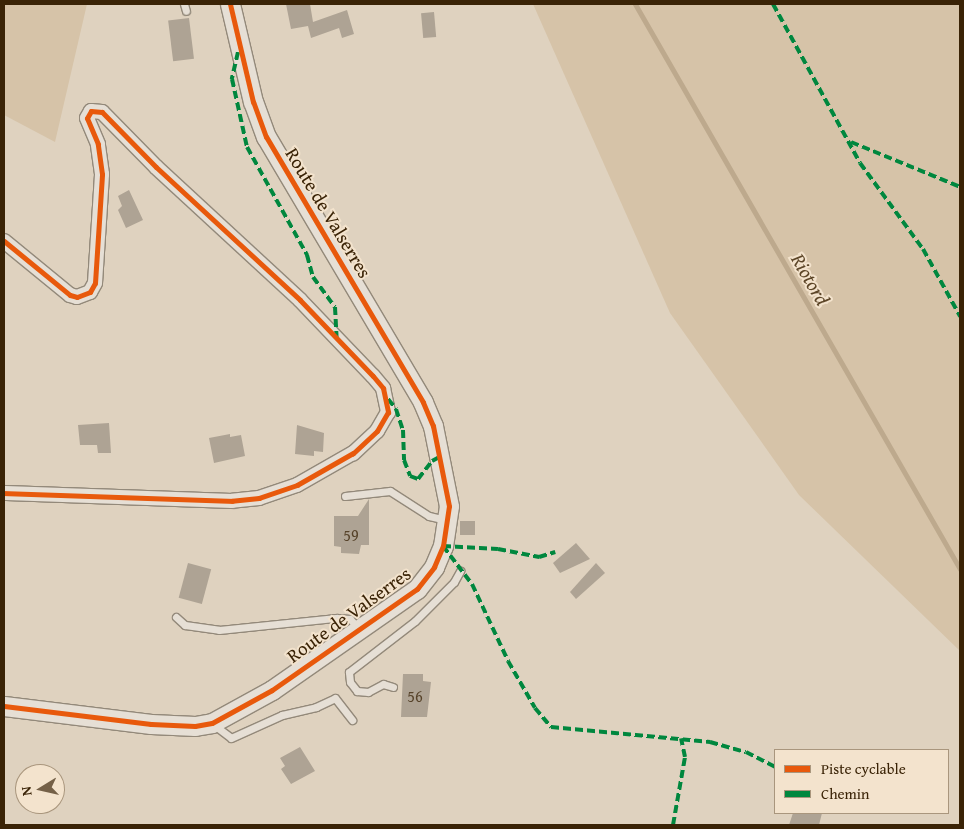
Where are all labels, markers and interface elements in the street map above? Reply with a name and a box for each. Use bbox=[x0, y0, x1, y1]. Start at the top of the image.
street label: Route de Valserres bbox=[280, 144, 376, 282]
water label: Riotord bbox=[787, 249, 835, 309]
house number: 59 bbox=[343, 525, 359, 545]
street label: Route de Valserres bbox=[282, 562, 416, 668]
house number: 56 bbox=[407, 686, 423, 706]
legend bbox=[774, 749, 949, 814]
text: Piste cyclable bbox=[821, 758, 906, 779]
north arrow bbox=[15, 764, 65, 814]
text: Chemin bbox=[821, 783, 870, 804]
text: N bbox=[16, 785, 37, 797]

